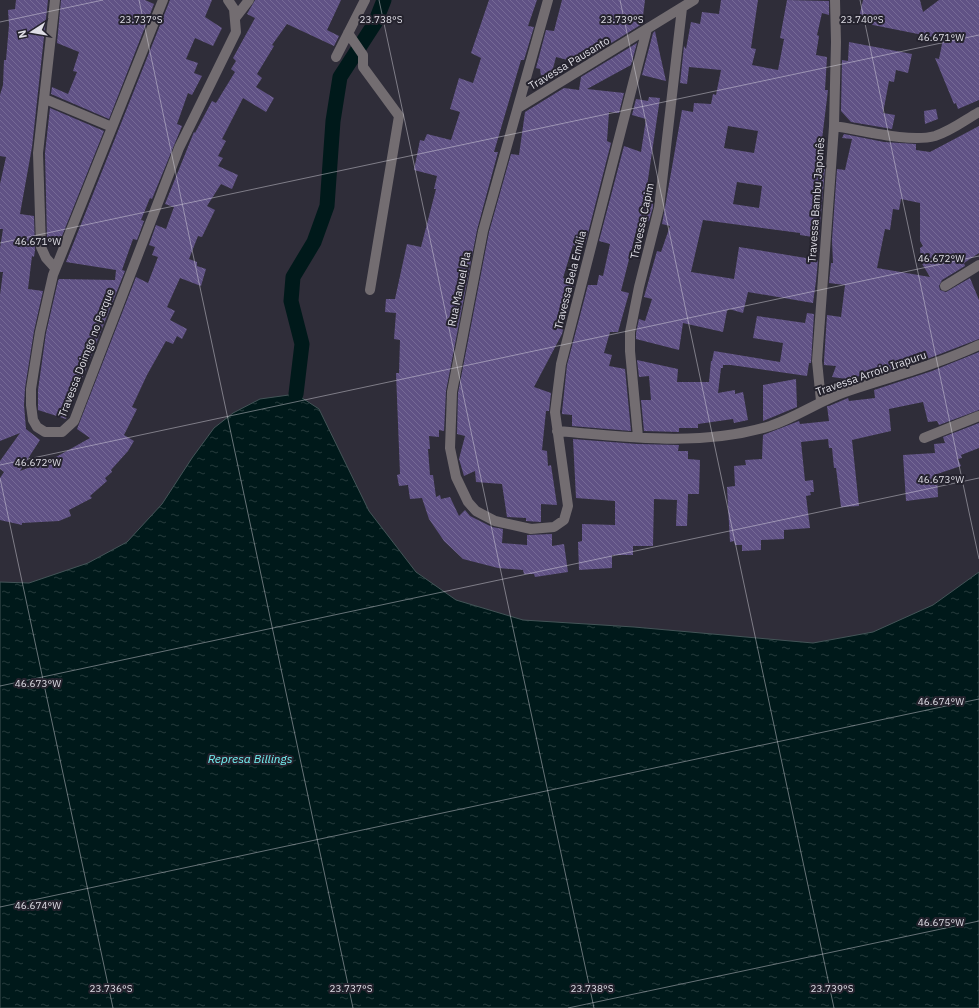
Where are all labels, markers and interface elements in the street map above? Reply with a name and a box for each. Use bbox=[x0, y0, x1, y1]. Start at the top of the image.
north arrow bbox=[12, 12, 52, 52]
text: 23.737°S bbox=[119, 13, 163, 26]
text: 23.738°S bbox=[359, 13, 403, 26]
text: 23.739°S bbox=[600, 13, 644, 26]
text: 23.740°S bbox=[840, 13, 884, 26]
text: N bbox=[15, 29, 30, 39]
text: 46.671°W bbox=[918, 31, 964, 44]
street label: Travessa Pausanto bbox=[526, 33, 612, 93]
street label: Travessa Bambu Japonês bbox=[805, 137, 827, 263]
street label: Travessa Capim bbox=[627, 182, 657, 260]
street label: Travessa Bela Emília bbox=[551, 229, 589, 331]
text: 46.671°W bbox=[15, 235, 61, 248]
street label: Rua Manuel Pla bbox=[444, 250, 474, 328]
text: 46.672°W bbox=[918, 252, 964, 265]
street label: Travessa Doimgo no Parque bbox=[55, 287, 117, 419]
street label: Travessa Arroio Irapuru bbox=[814, 348, 928, 398]
text: 46.672°W bbox=[15, 456, 61, 469]
text: 46.673°W bbox=[918, 473, 964, 486]
text: 46.673°W bbox=[15, 677, 61, 690]
text: 46.674°W bbox=[918, 695, 964, 708]
water label: Represa Billings bbox=[208, 751, 293, 766]
text: 46.674°W bbox=[15, 899, 61, 912]
text: 46.675°W bbox=[918, 916, 964, 929]
text: 23.736°S bbox=[89, 982, 133, 995]
text: 23.737°S bbox=[329, 982, 373, 995]
text: 23.738°S bbox=[570, 982, 614, 995]
text: 23.739°S bbox=[810, 982, 854, 995]

